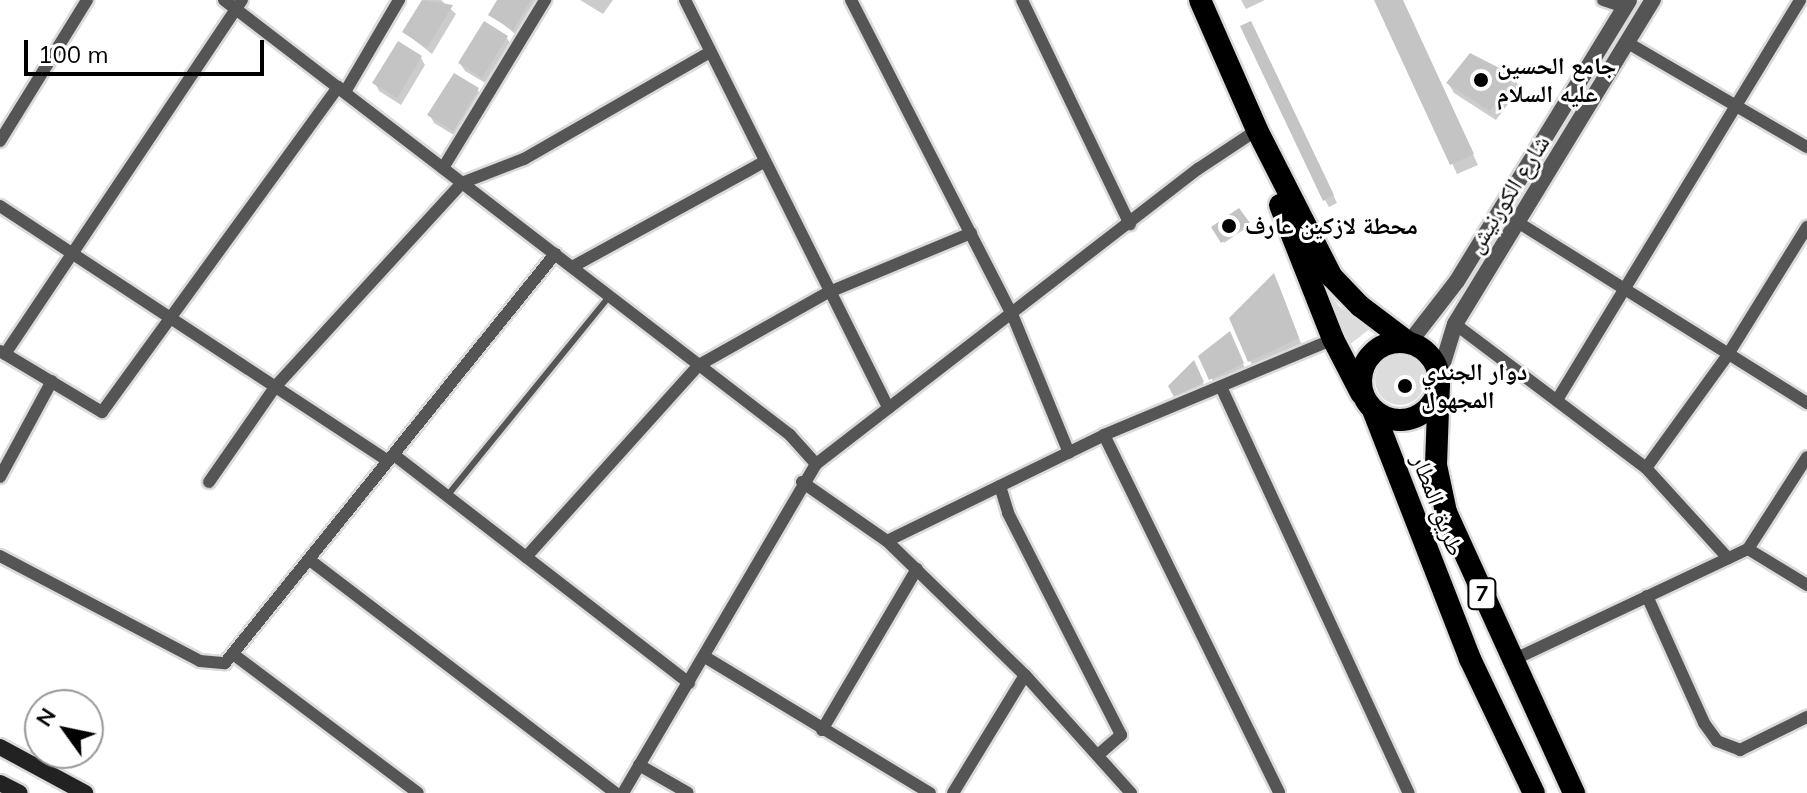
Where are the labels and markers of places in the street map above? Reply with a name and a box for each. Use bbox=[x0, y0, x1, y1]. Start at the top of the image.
place label: جامع الحسين عليه السلام bbox=[1497, 52, 1616, 108]
marker: جامع الحسين عليه السلام bbox=[1472, 71, 1490, 89]
place label: محطة لازكين عارف bbox=[1245, 212, 1418, 240]
marker: محطة لازكين عارف bbox=[1220, 217, 1238, 235]
place label: دوار الجندي المجهول bbox=[1421, 358, 1528, 414]
marker: دوار الجندي المجهول bbox=[1396, 377, 1414, 395]

